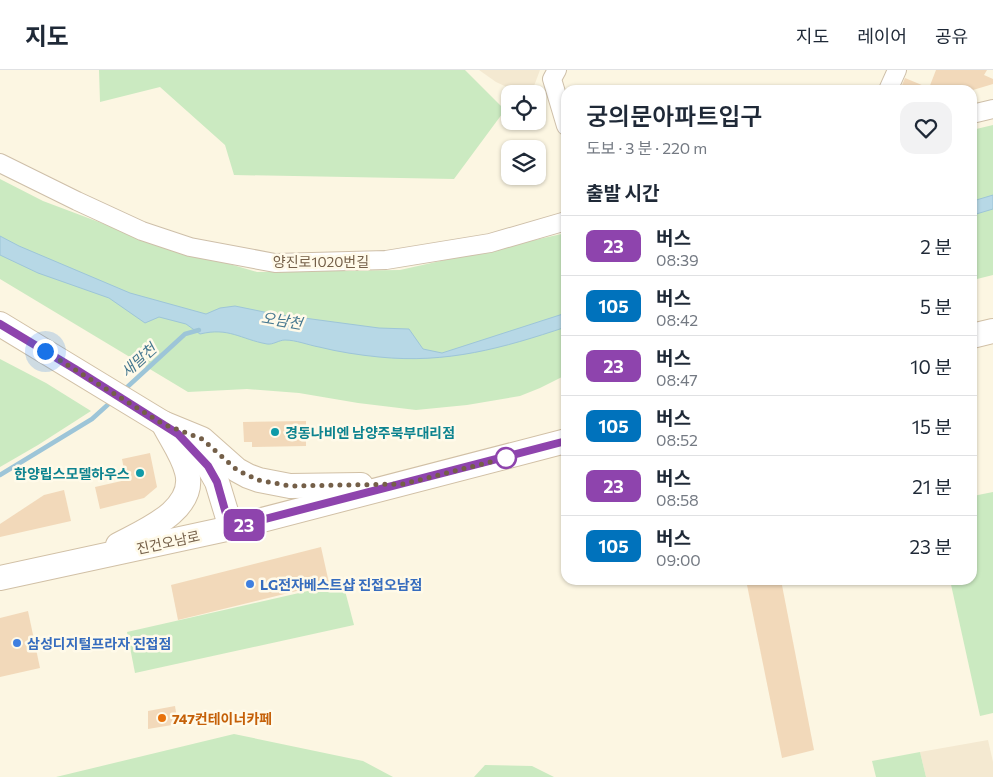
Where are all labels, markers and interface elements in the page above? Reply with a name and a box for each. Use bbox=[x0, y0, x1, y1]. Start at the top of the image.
text: 지도 bbox=[25, 21, 69, 50]
text: 지도 bbox=[796, 25, 829, 47]
text: 레이어 bbox=[857, 25, 907, 47]
text: 공유 bbox=[935, 25, 968, 47]
map controls bbox=[501, 85, 546, 185]
button: locate bbox=[501, 85, 546, 130]
text: 궁의문아파트입구 bbox=[586, 101, 763, 130]
button: heart bbox=[900, 102, 952, 154]
text: 도보 · 3 분 · 220 m bbox=[586, 138, 707, 157]
button: layers bbox=[501, 140, 546, 185]
text: 출발 시간 bbox=[586, 181, 660, 204]
text: 버스 bbox=[656, 226, 691, 249]
text: 23 bbox=[603, 235, 624, 257]
text: 2 분 bbox=[920, 235, 952, 258]
text: 08:39 bbox=[656, 250, 699, 269]
street label: 양진로1020번길 bbox=[273, 253, 369, 270]
text: 버스 bbox=[656, 286, 691, 309]
text: 105 bbox=[598, 295, 629, 317]
text: 5 분 bbox=[920, 295, 952, 318]
water label: 오남천 bbox=[260, 308, 306, 332]
text: 08:42 bbox=[656, 310, 698, 329]
water label: 새말천 bbox=[117, 338, 161, 381]
your location bbox=[33, 339, 58, 364]
text: 버스 bbox=[656, 346, 691, 369]
text: 23 bbox=[603, 355, 624, 377]
text: 10 분 bbox=[910, 355, 952, 378]
text: 08:47 bbox=[656, 370, 698, 389]
text: 버스 bbox=[656, 406, 691, 429]
text: 105 bbox=[598, 415, 629, 437]
text: 15 분 bbox=[912, 415, 952, 438]
place label: 경동나비엔 남양주북부대리점 bbox=[285, 424, 455, 441]
marker: 경동나비엔 남양주북부대리점 bbox=[269, 426, 281, 438]
text: 08:52 bbox=[656, 430, 698, 449]
unlabelled marker bbox=[495, 447, 517, 469]
place label: 한양립스모델하우스 bbox=[14, 465, 130, 482]
text: 버스 bbox=[656, 466, 691, 489]
marker: 한양립스모델하우스 bbox=[134, 467, 146, 479]
text: 23 bbox=[603, 475, 624, 497]
text: 21 분 bbox=[912, 475, 952, 498]
text: 08:58 bbox=[656, 490, 699, 509]
line badge: 23 bbox=[222, 509, 266, 541]
text: 23 bbox=[234, 514, 254, 536]
text: 버스 bbox=[656, 526, 691, 549]
street label: 진건오남로 bbox=[135, 527, 201, 557]
text: 105 bbox=[598, 535, 629, 557]
text: 23 분 bbox=[910, 535, 952, 558]
text: 09:00 bbox=[656, 550, 701, 569]
place label: LG전자베스트샵 진접오남점 bbox=[260, 576, 422, 593]
marker: LG전자베스트샵 진접오남점 bbox=[244, 578, 256, 590]
place label: 삼성디지털프라자 진접점 bbox=[27, 635, 171, 652]
marker: 삼성디지털프라자 진접점 bbox=[11, 637, 23, 649]
place label: 747컨테이너카페 bbox=[172, 710, 272, 727]
marker: 747컨테이너카페 bbox=[156, 712, 168, 724]

